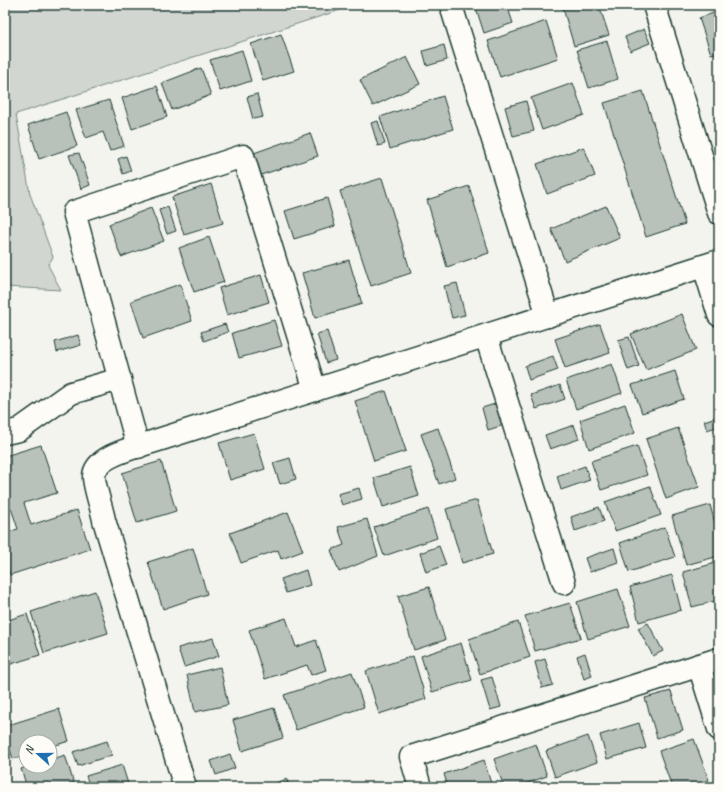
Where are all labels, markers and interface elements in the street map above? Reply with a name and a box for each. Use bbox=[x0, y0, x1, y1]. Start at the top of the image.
north arrow bbox=[18, 734, 58, 774]
text: N bbox=[21, 743, 37, 756]

